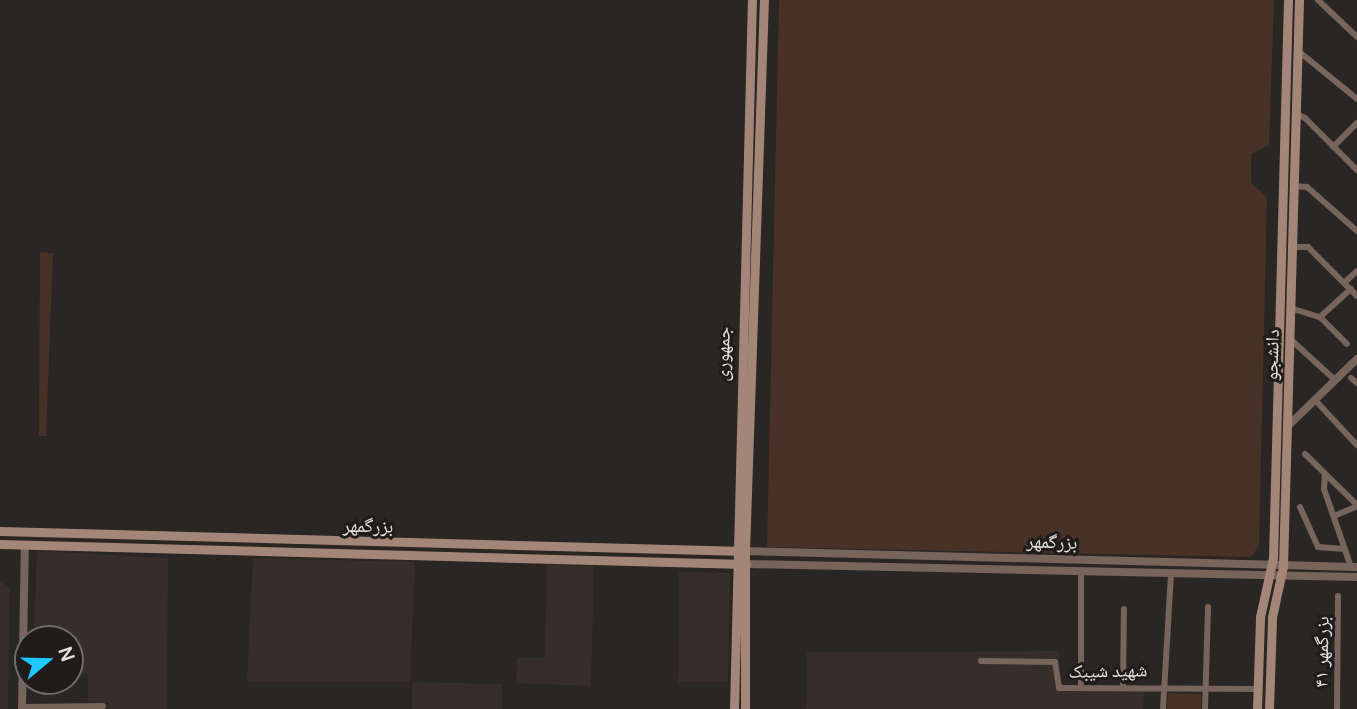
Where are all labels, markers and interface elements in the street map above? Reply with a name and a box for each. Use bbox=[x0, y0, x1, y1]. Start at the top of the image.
street label: جمهوری bbox=[711, 326, 735, 382]
street label: دانشجو bbox=[1260, 329, 1284, 381]
street label: بزرگمهر bbox=[342, 514, 394, 538]
street label: بزرگمهر bbox=[1026, 530, 1078, 554]
street label: بزرگمهر ۴۱ bbox=[1310, 616, 1334, 688]
north arrow bbox=[14, 625, 84, 695]
text: N bbox=[52, 643, 81, 665]
street label: شهید شیبک bbox=[1068, 659, 1148, 683]

